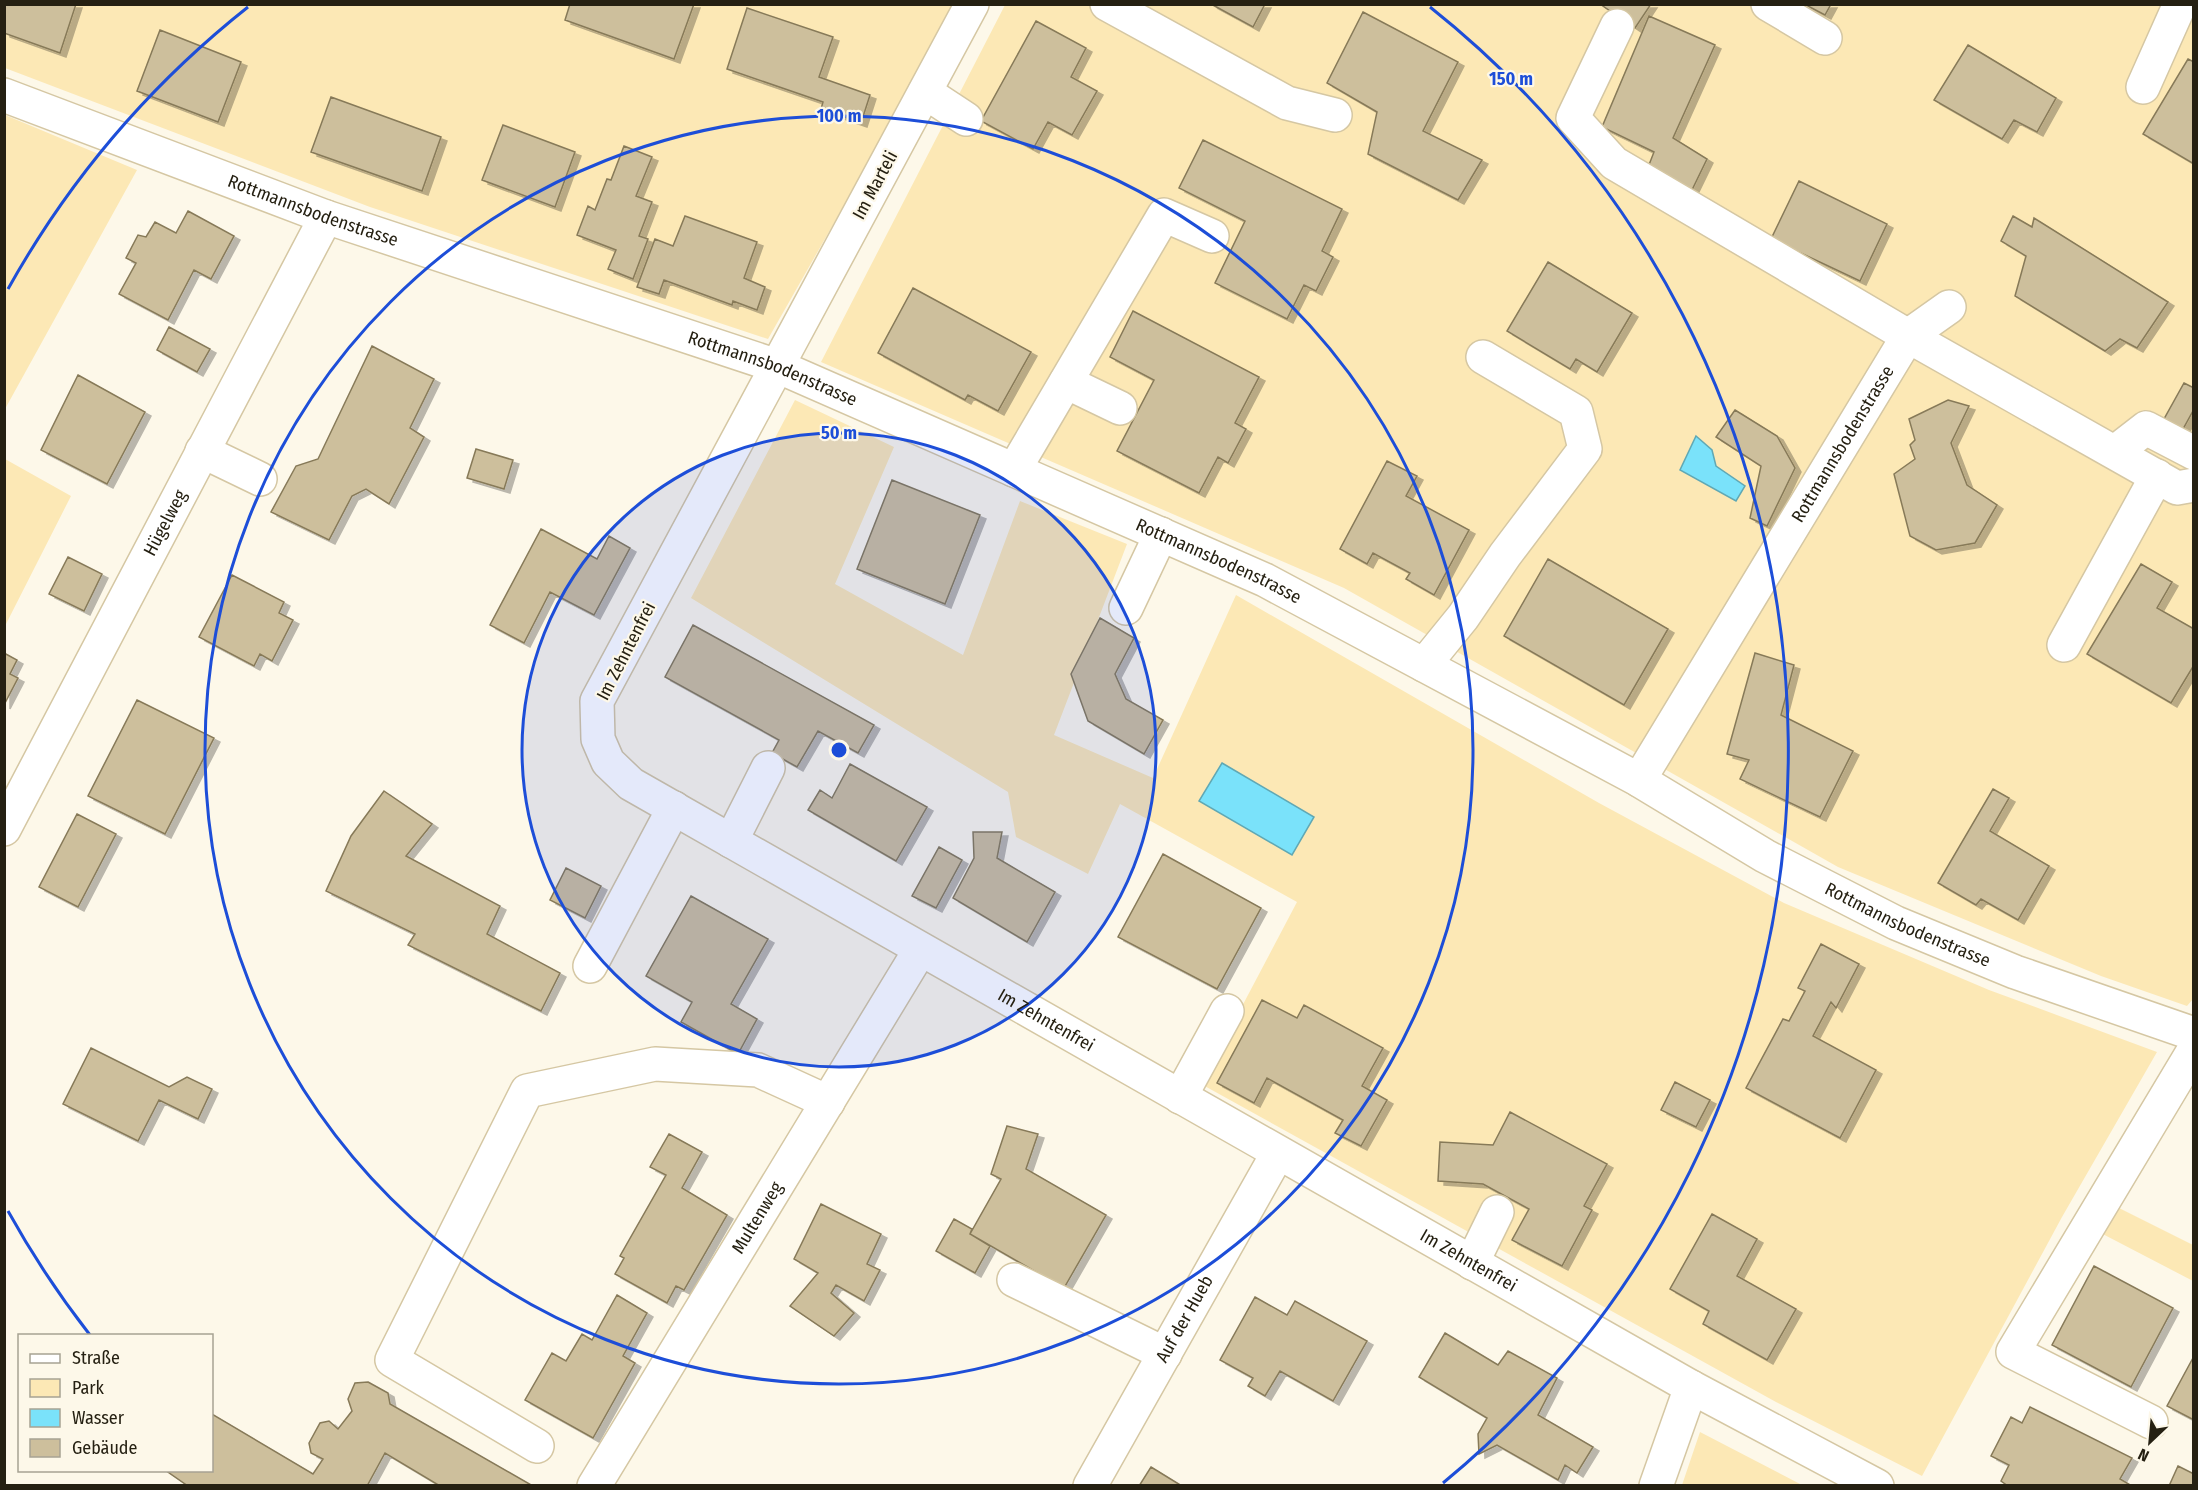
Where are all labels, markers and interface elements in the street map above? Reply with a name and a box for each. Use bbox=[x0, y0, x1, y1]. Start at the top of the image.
text: 150 m bbox=[1489, 68, 1533, 90]
text: 100 m bbox=[817, 105, 861, 127]
street label: Im Marteli bbox=[848, 147, 902, 223]
street label: Rottmannsbodenstrasse bbox=[225, 170, 401, 251]
street label: Rottmannsbodenstrasse bbox=[685, 326, 861, 411]
street label: Rottmannsbodenstrasse bbox=[1787, 361, 1899, 526]
text: 50 m bbox=[821, 422, 857, 444]
street label: Hügelweg bbox=[139, 486, 192, 560]
street label: Rottmannsbodenstrasse bbox=[1132, 514, 1305, 608]
street label: Im Zehntenfrei bbox=[592, 598, 660, 704]
centre of rings bbox=[829, 740, 849, 760]
street label: Rottmannsbodenstrasse bbox=[1821, 878, 1994, 972]
street label: Im Zehntenfrei bbox=[994, 984, 1098, 1056]
street label: Multenweg bbox=[727, 1177, 788, 1258]
street label: Im Zehntenfrei bbox=[1416, 1224, 1521, 1297]
street label: Auf der Hueb bbox=[1151, 1271, 1218, 1366]
legend bbox=[18, 1334, 213, 1472]
text: Straße bbox=[72, 1347, 120, 1369]
text: Park bbox=[72, 1377, 105, 1399]
text: Wasser bbox=[72, 1407, 125, 1429]
north arrow bbox=[2120, 1412, 2180, 1472]
text: Gebäude bbox=[72, 1437, 138, 1459]
text: N bbox=[2135, 1444, 2152, 1466]

